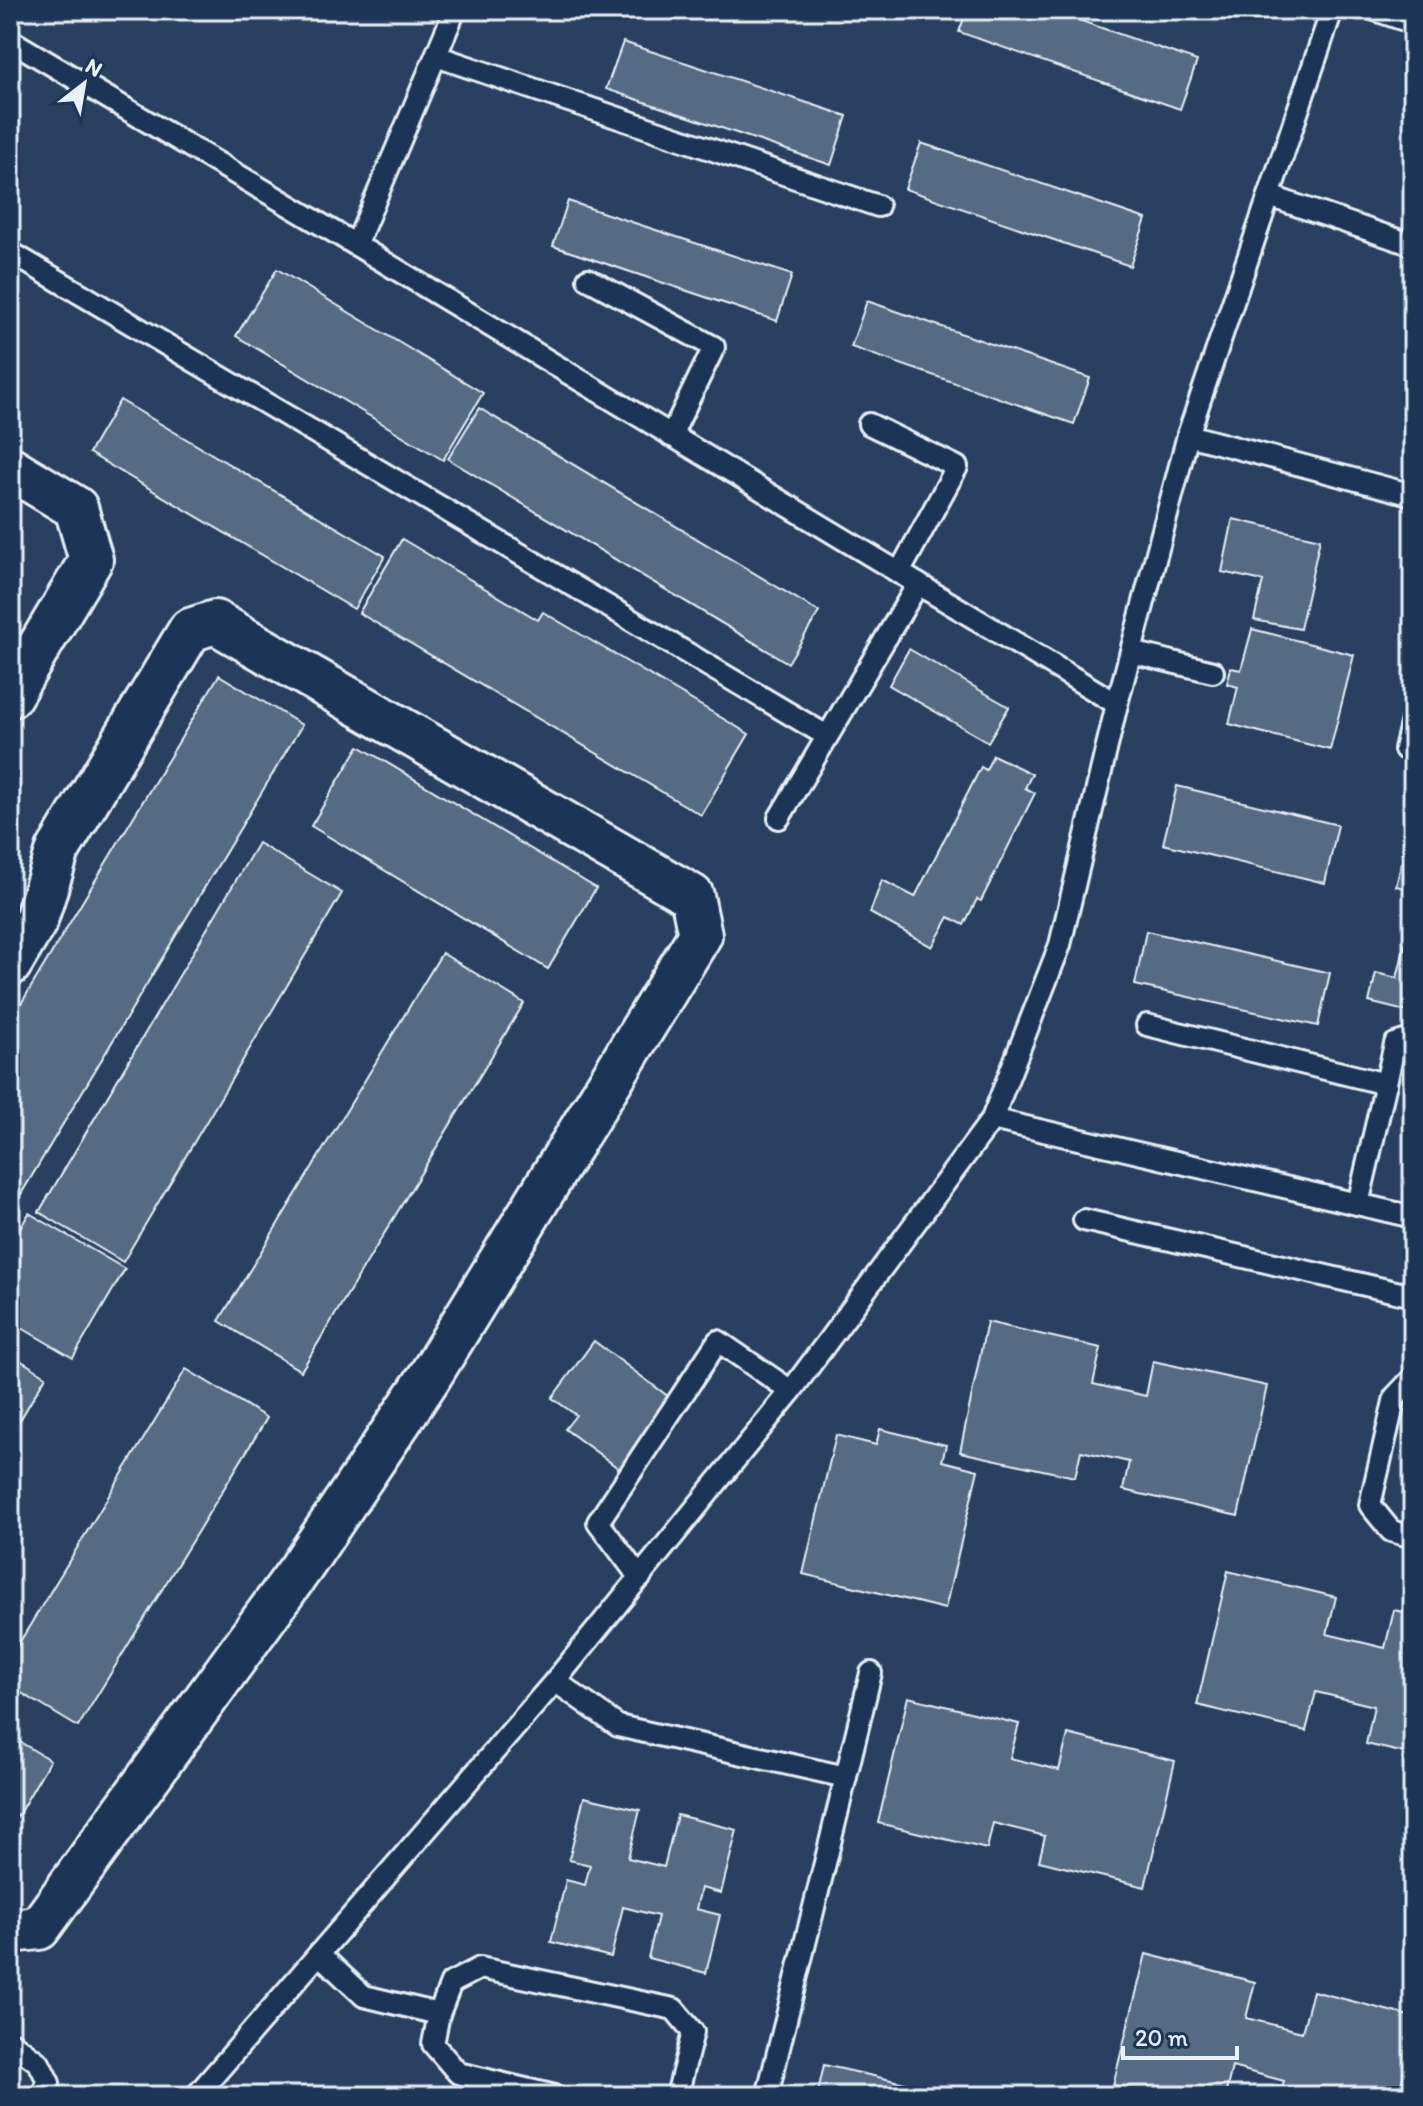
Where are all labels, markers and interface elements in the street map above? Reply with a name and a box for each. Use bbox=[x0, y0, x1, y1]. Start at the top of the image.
north arrow bbox=[44, 44, 124, 124]
text: N bbox=[81, 52, 107, 83]
scale bar bbox=[1123, 2010, 1237, 2060]
text: 20 m bbox=[1135, 2023, 1188, 2052]

